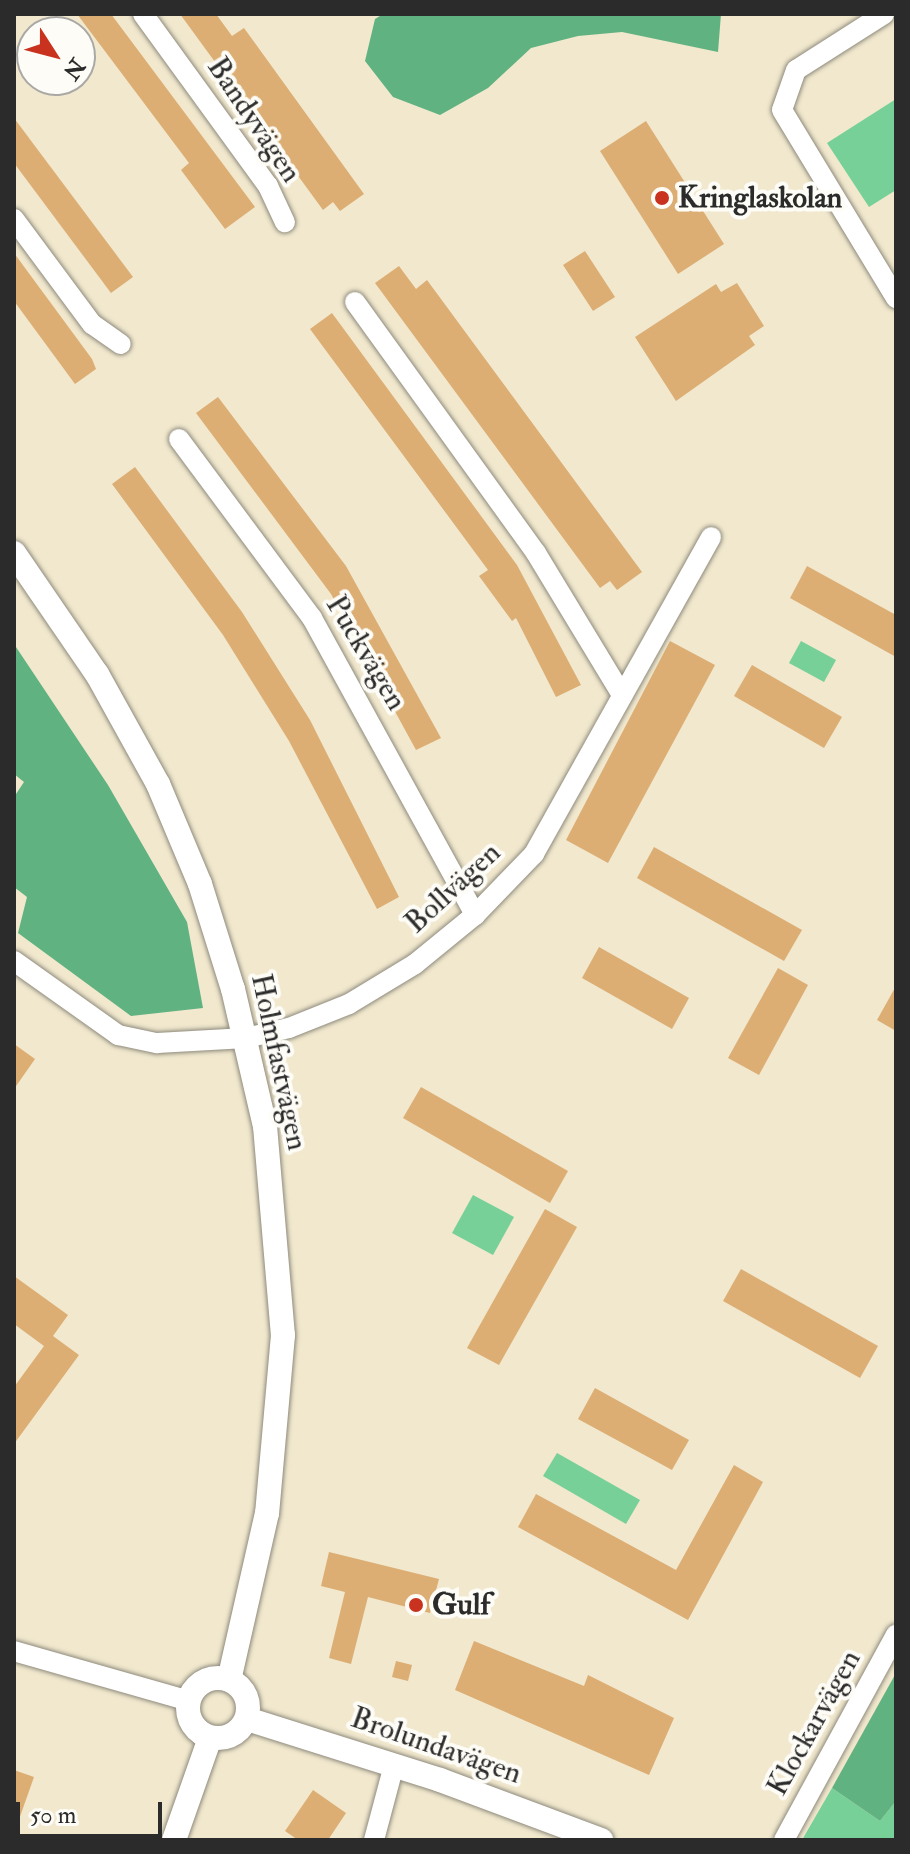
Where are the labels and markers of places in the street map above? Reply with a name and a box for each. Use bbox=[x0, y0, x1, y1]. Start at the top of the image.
place label: Kringlaskolan bbox=[678, 180, 842, 216]
marker: Kringlaskolan bbox=[653, 189, 671, 207]
place label: Gulf bbox=[432, 1587, 490, 1623]
marker: Gulf bbox=[407, 1596, 425, 1614]

